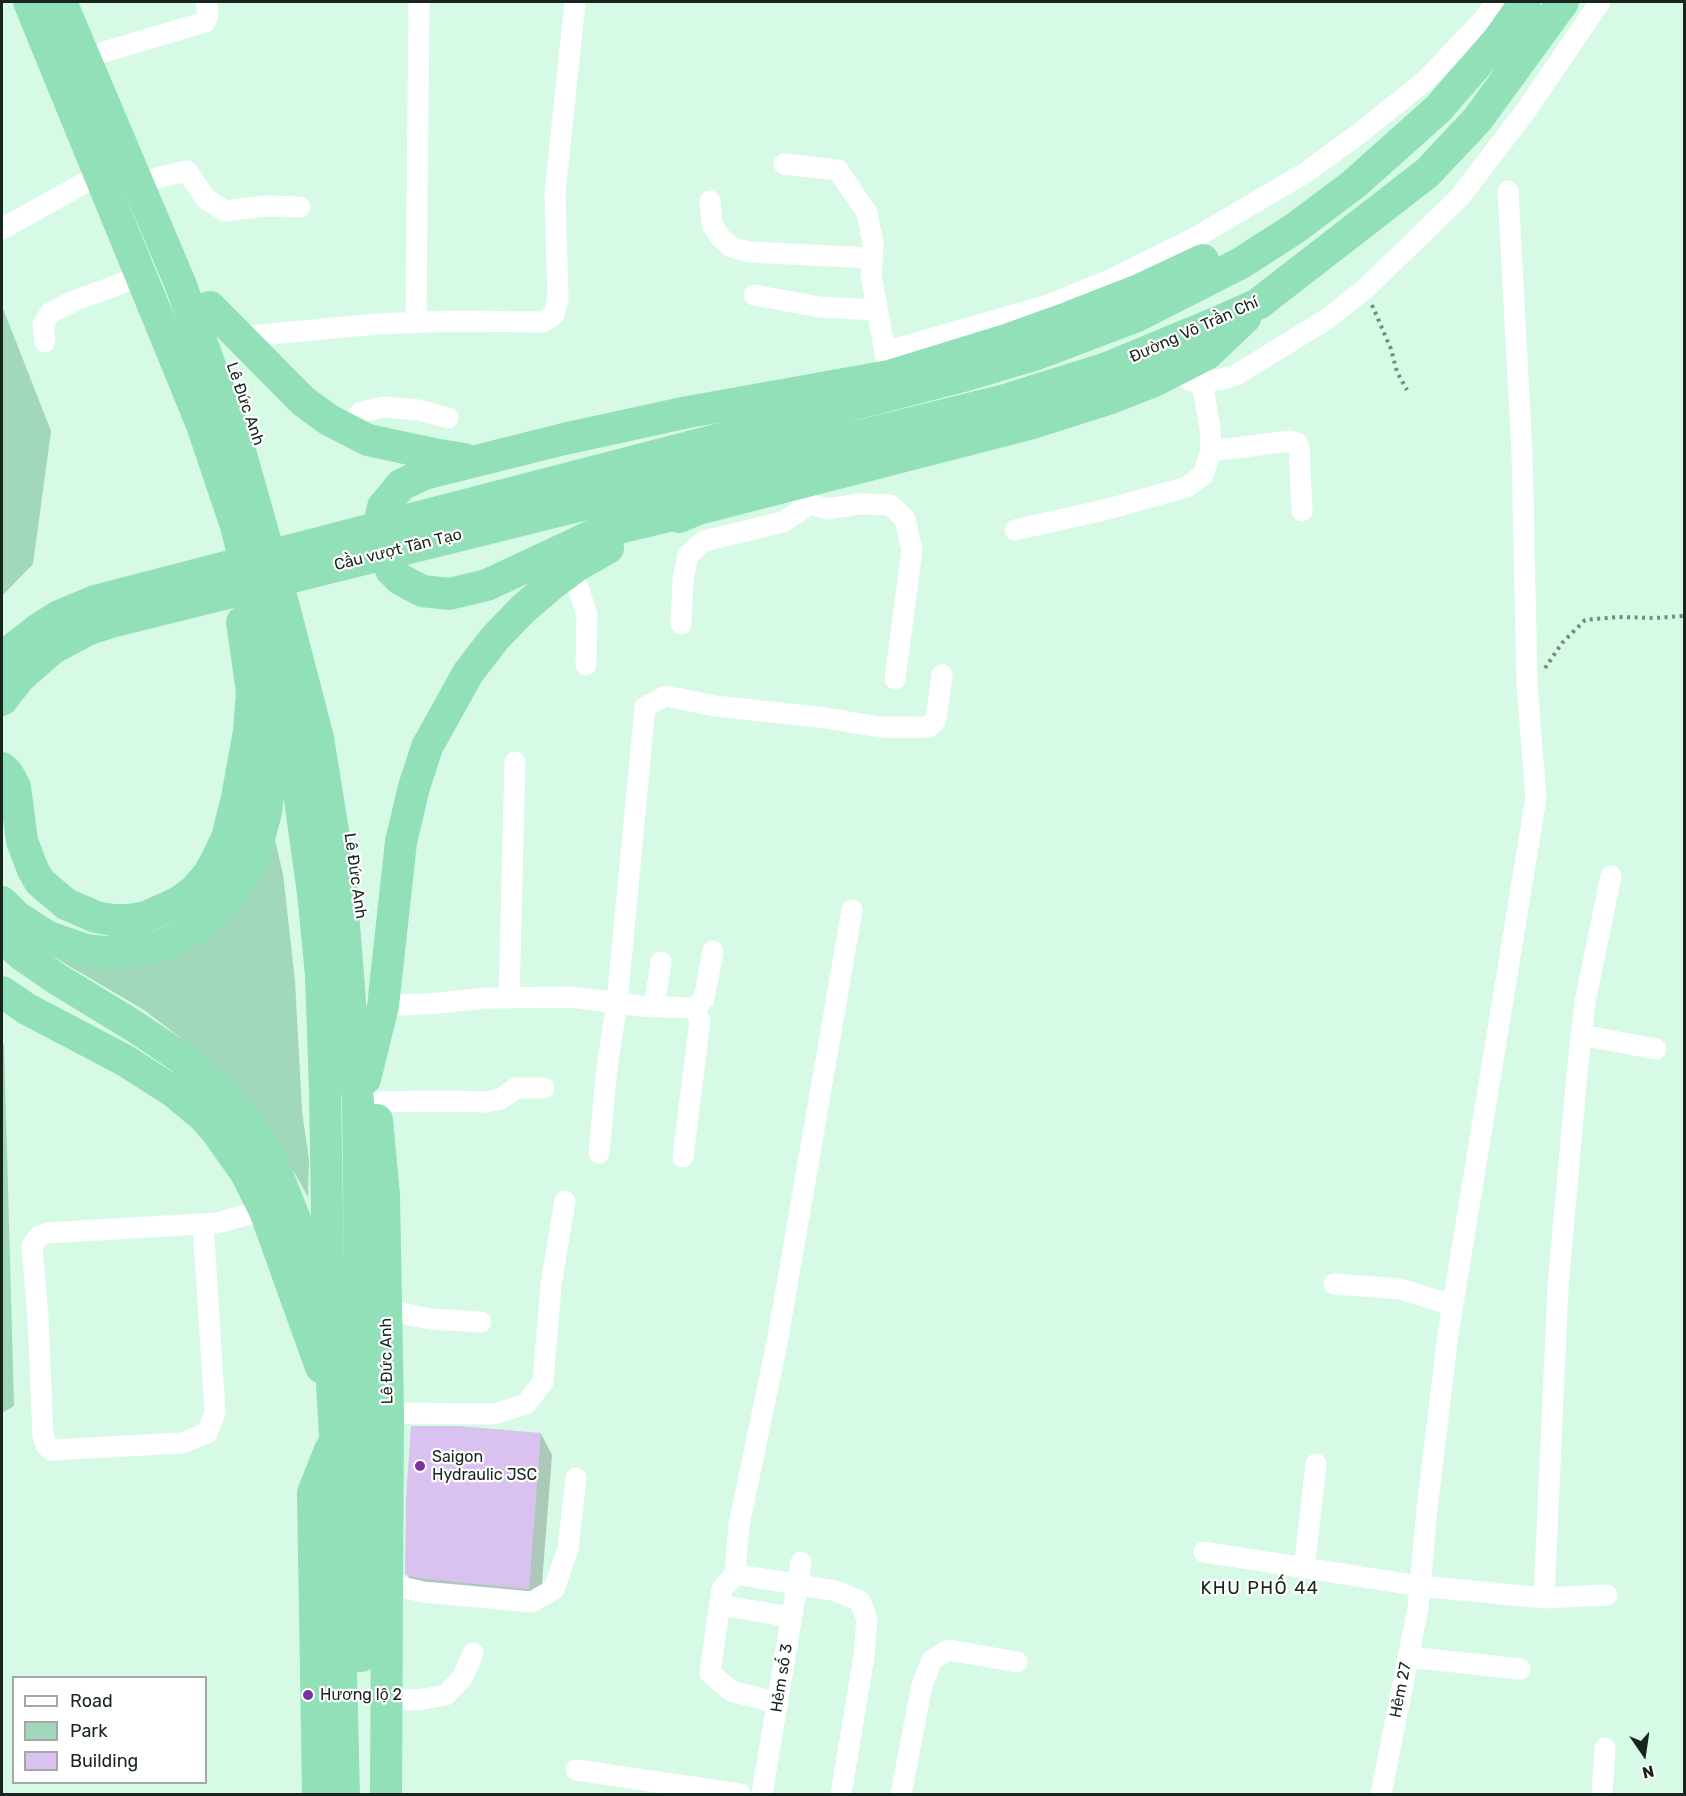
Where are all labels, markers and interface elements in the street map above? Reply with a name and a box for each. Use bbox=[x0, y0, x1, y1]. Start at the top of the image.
street label: Đường Võ Trần Chí bbox=[1127, 293, 1261, 367]
street label: Lê Đức Anh bbox=[222, 360, 268, 448]
street label: Cầu vượt Tân Tạo bbox=[332, 525, 464, 575]
street label: Lê Đức Anh bbox=[339, 832, 371, 920]
street label: Lê Đức Anh bbox=[377, 1318, 397, 1404]
place label: Saigon Hydraulic JSC bbox=[432, 1447, 537, 1485]
marker: Saigon Hydraulic JSC bbox=[413, 1459, 427, 1473]
district label: KHU PHỐ 44 bbox=[1200, 1578, 1320, 1600]
street label: Hẻm số 3 bbox=[767, 1642, 797, 1714]
street label: Hẻm 27 bbox=[1386, 1661, 1416, 1719]
legend bbox=[12, 1676, 207, 1784]
place label: Hương lộ 2 bbox=[320, 1685, 402, 1705]
marker: Hương lộ 2 bbox=[301, 1688, 315, 1702]
text: Road bbox=[70, 1690, 113, 1712]
text: Park bbox=[70, 1720, 107, 1742]
north arrow bbox=[1614, 1724, 1674, 1784]
text: Building bbox=[70, 1750, 138, 1772]
text: N bbox=[1640, 1761, 1656, 1783]

